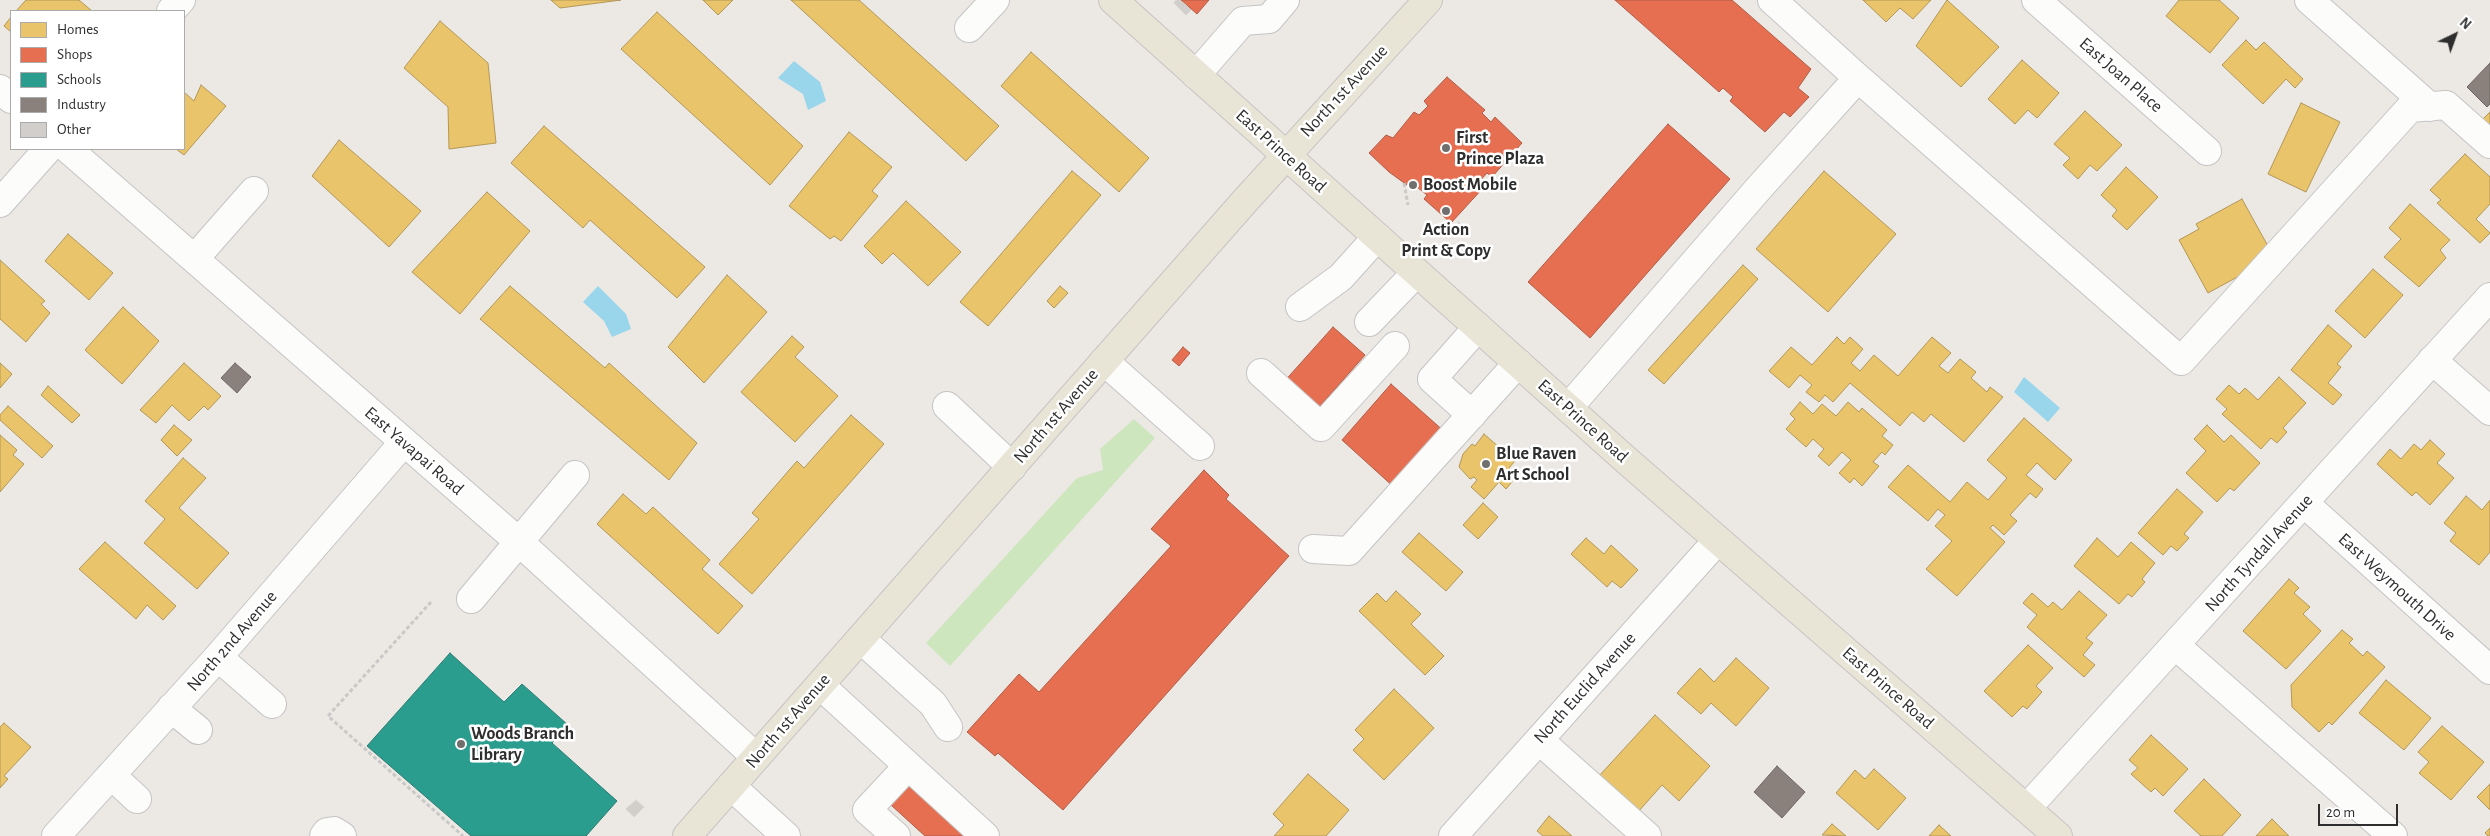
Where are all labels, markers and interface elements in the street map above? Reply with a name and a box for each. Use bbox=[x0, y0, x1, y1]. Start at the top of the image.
legend bbox=[10, 10, 185, 150]
north arrow bbox=[2430, 10, 2480, 60]
text: N bbox=[2457, 15, 2473, 32]
text: Homes bbox=[57, 22, 99, 37]
street label: East Joan Place bbox=[2075, 33, 2167, 117]
street label: North 1st Avenue bbox=[1296, 40, 1392, 142]
text: Shops bbox=[57, 47, 92, 62]
text: Schools bbox=[57, 72, 101, 87]
text: Industry bbox=[57, 97, 106, 112]
street label: East Prince Road bbox=[1231, 105, 1331, 197]
text: Other bbox=[57, 122, 91, 137]
place label: First Prince Plaza bbox=[1456, 127, 1544, 170]
marker: First Prince Plaza bbox=[1440, 142, 1452, 154]
place label: Boost Mobile bbox=[1423, 174, 1517, 196]
marker: Boost Mobile bbox=[1407, 179, 1419, 191]
marker: Action Print & Copy bbox=[1440, 205, 1452, 217]
place label: Action Print & Copy bbox=[1401, 219, 1491, 262]
street label: North 1st Avenue bbox=[1009, 364, 1103, 468]
street label: East Prince Road bbox=[1533, 375, 1633, 467]
street label: East Yavapai Road bbox=[360, 402, 468, 500]
place label: Blue Raven Art School bbox=[1496, 443, 1577, 486]
marker: Blue Raven Art School bbox=[1480, 458, 1492, 470]
street label: North Tyndall Avenue bbox=[2200, 490, 2318, 616]
street label: East Weymouth Drive bbox=[2334, 528, 2460, 646]
street label: North 2nd Avenue bbox=[182, 586, 282, 696]
street label: North Euclid Avenue bbox=[1529, 628, 1641, 748]
street label: East Prince Road bbox=[1838, 642, 1938, 734]
street label: North 1st Avenue bbox=[741, 669, 835, 773]
place label: Woods Branch Library bbox=[471, 723, 574, 766]
marker: Woods Branch Library bbox=[455, 738, 467, 750]
scale bar bbox=[2320, 794, 2400, 826]
text: 20 m bbox=[2326, 805, 2355, 820]

